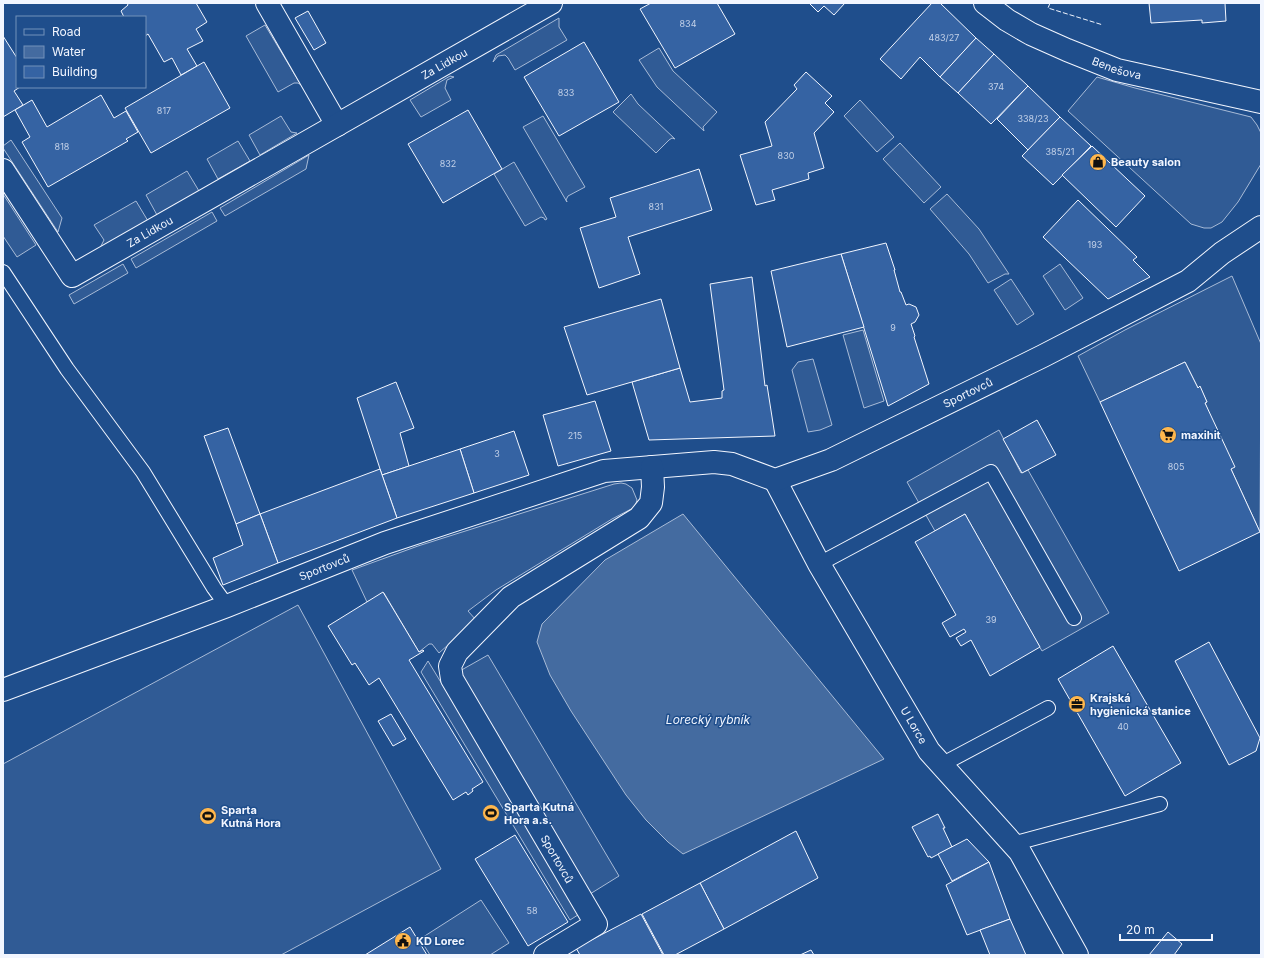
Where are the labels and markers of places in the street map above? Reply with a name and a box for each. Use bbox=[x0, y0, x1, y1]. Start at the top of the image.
shop icon: Beauty salon bbox=[1088, 152, 1108, 172]
place label: Beauty salon bbox=[1111, 155, 1181, 169]
supermarket icon: maxihit bbox=[1158, 425, 1178, 445]
place label: maxihit bbox=[1181, 428, 1221, 442]
place label: Krajská hygienická stanice bbox=[1090, 691, 1191, 718]
office icon: Krajská hygienická stanice bbox=[1067, 694, 1087, 714]
place label: Sparta Kutná Hora a.s. bbox=[504, 800, 574, 827]
place label: Sparta Kutná Hora bbox=[221, 803, 281, 830]
sports icon: Sparta Kutná Hora a.s. bbox=[481, 803, 501, 823]
sports icon: Sparta Kutná Hora bbox=[198, 806, 218, 826]
public building icon: KD Lorec bbox=[393, 931, 413, 951]
place label: KD Lorec bbox=[416, 934, 465, 948]

